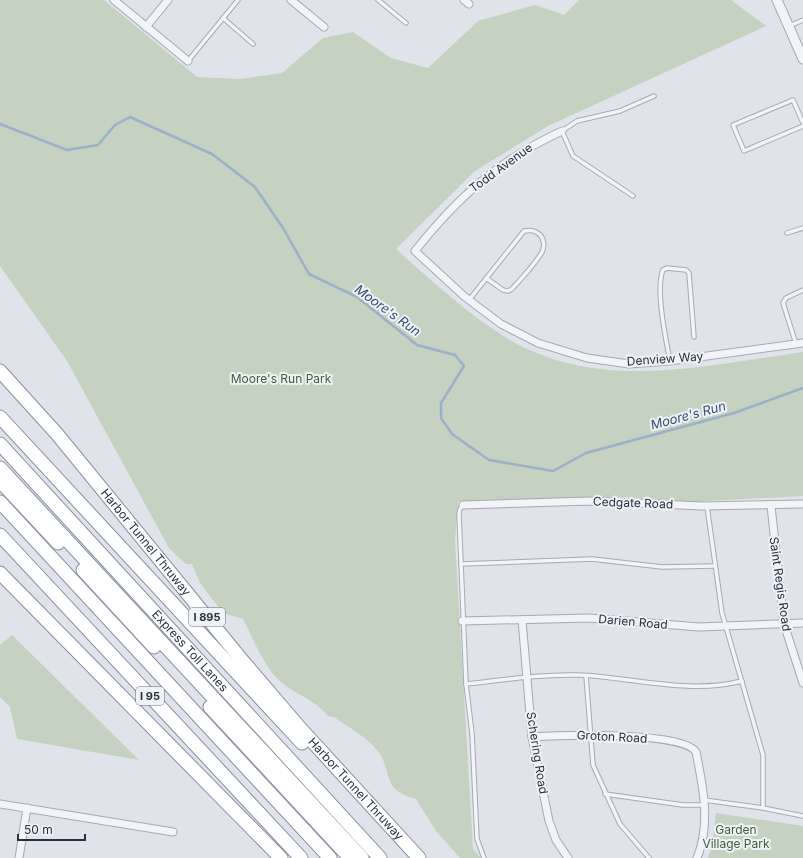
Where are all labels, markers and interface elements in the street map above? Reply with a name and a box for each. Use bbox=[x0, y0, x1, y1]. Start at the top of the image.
street label: Todd Avenue bbox=[466, 140, 535, 195]
water label: Moore's Run bbox=[352, 281, 424, 339]
street label: Denview Way bbox=[626, 348, 704, 369]
park label: Moore's Run Park bbox=[231, 371, 332, 386]
water label: Moore's Run bbox=[649, 397, 728, 433]
street label: Harbor Tunnel Thruway bbox=[98, 485, 194, 599]
street label: Cedgate Road bbox=[593, 494, 673, 511]
street label: Saint Regis Road bbox=[766, 536, 795, 632]
street label: Express Toll Lanes bbox=[149, 607, 232, 695]
road number: I 895 bbox=[189, 608, 225, 626]
street label: Darien Road bbox=[598, 611, 668, 632]
road number: I 95 bbox=[136, 687, 164, 705]
street label: Schering Road bbox=[524, 711, 551, 795]
street label: Groton Road bbox=[576, 727, 648, 746]
street label: Harbor Tunnel Thruway bbox=[305, 734, 407, 843]
scale bar bbox=[18, 816, 85, 842]
text: 50 m bbox=[24, 822, 53, 837]
park label: Garden Village Park bbox=[702, 822, 770, 851]

